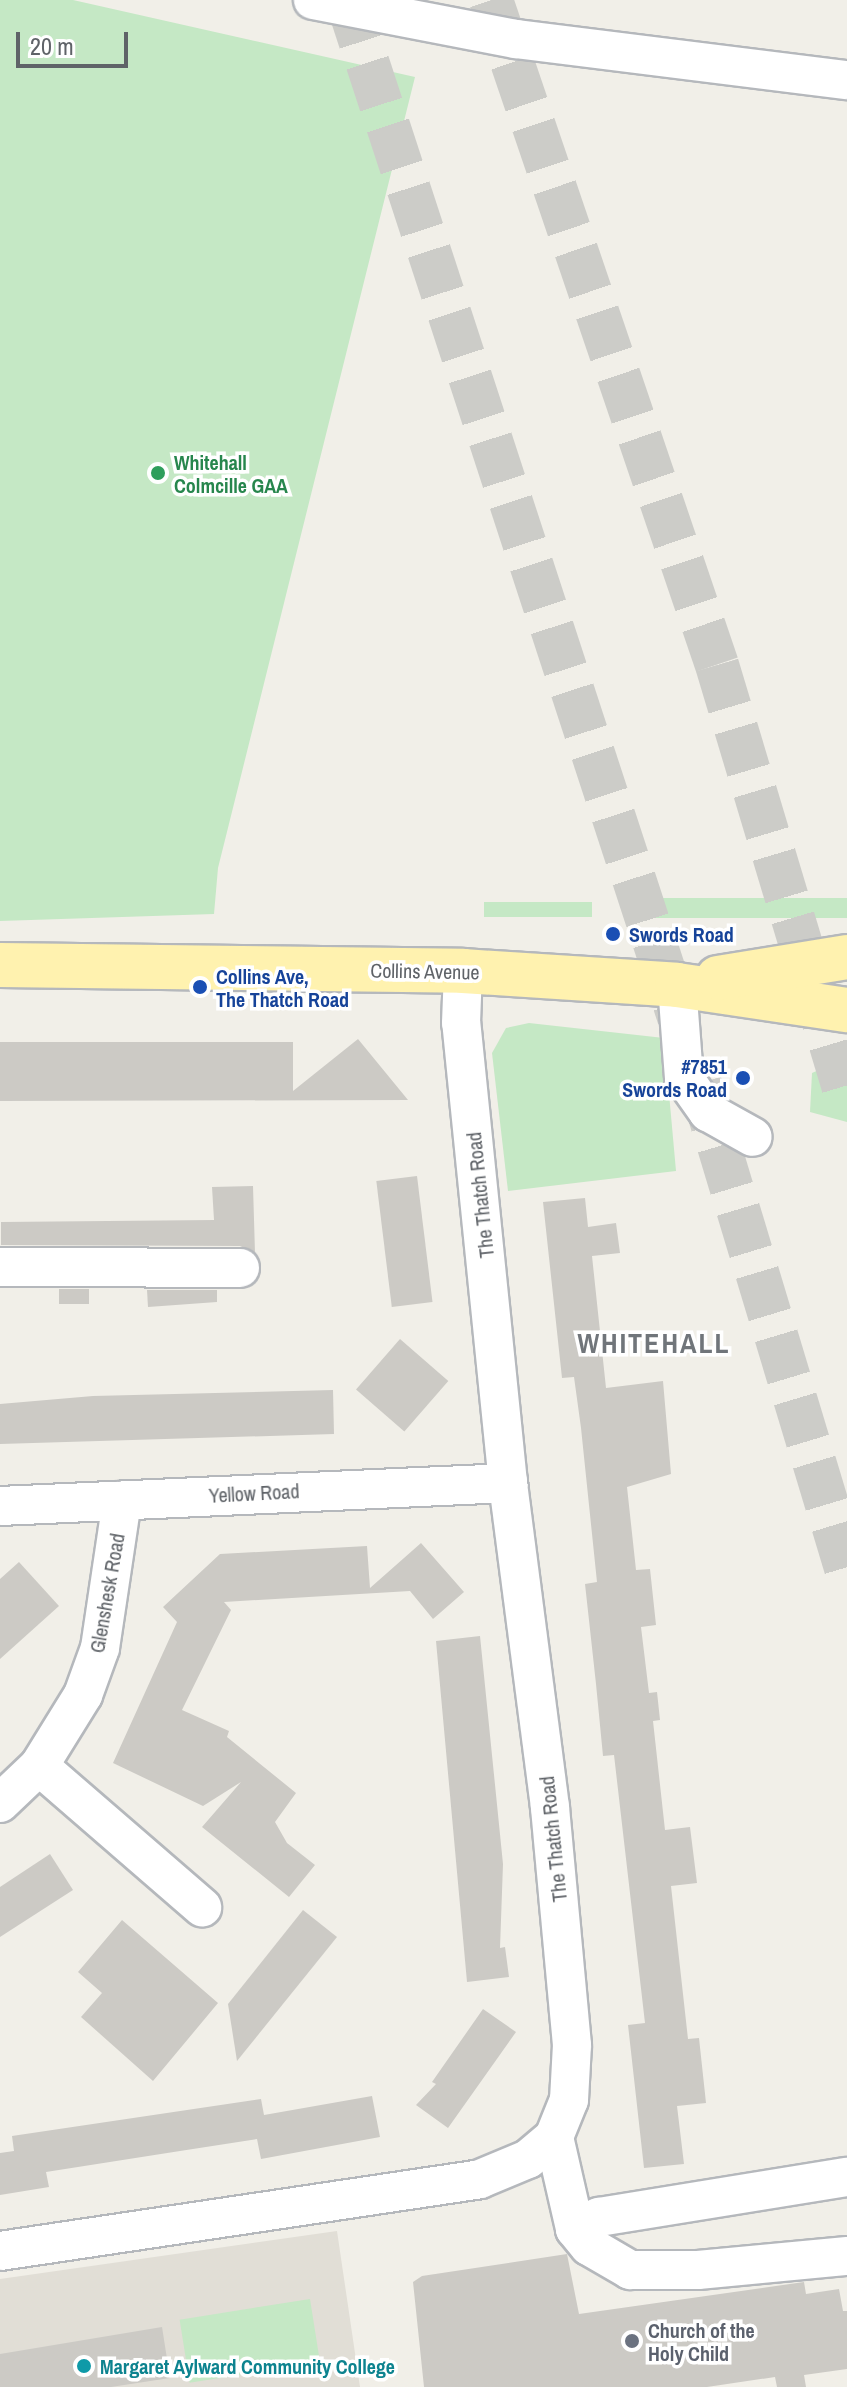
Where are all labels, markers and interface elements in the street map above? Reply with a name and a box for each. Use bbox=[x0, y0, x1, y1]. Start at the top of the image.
scale bar bbox=[20, 16, 132, 66]
text: 20 m bbox=[30, 30, 74, 62]
place label: Whitehall Colmcille GAA bbox=[174, 450, 288, 497]
marker: Whitehall Colmcille GAA bbox=[149, 464, 167, 482]
place label: Swords Road bbox=[629, 922, 734, 946]
marker: Swords Road bbox=[604, 925, 622, 943]
street label: Collins Avenue bbox=[370, 958, 480, 984]
place label: Collins Ave, The Thatch Road bbox=[216, 964, 349, 1011]
marker: Collins Ave, The Thatch Road bbox=[191, 978, 209, 996]
place label: #7851 Swords Road bbox=[622, 1054, 727, 1101]
marker: #7851 Swords Road bbox=[734, 1069, 752, 1087]
street label: The Thatch Road bbox=[461, 1131, 499, 1259]
district label: WHITEHALL bbox=[577, 1326, 731, 1360]
street label: Yellow Road bbox=[208, 1479, 300, 1507]
street label: Glenshesk Road bbox=[85, 1531, 129, 1655]
street label: The Thatch Road bbox=[534, 1775, 572, 1903]
place label: Church of the Holy Child bbox=[648, 2318, 755, 2365]
marker: Church of the Holy Child bbox=[623, 2332, 641, 2350]
place label: Margaret Aylward Community College bbox=[100, 2354, 396, 2378]
marker: Margaret Aylward Community College bbox=[75, 2357, 93, 2375]

